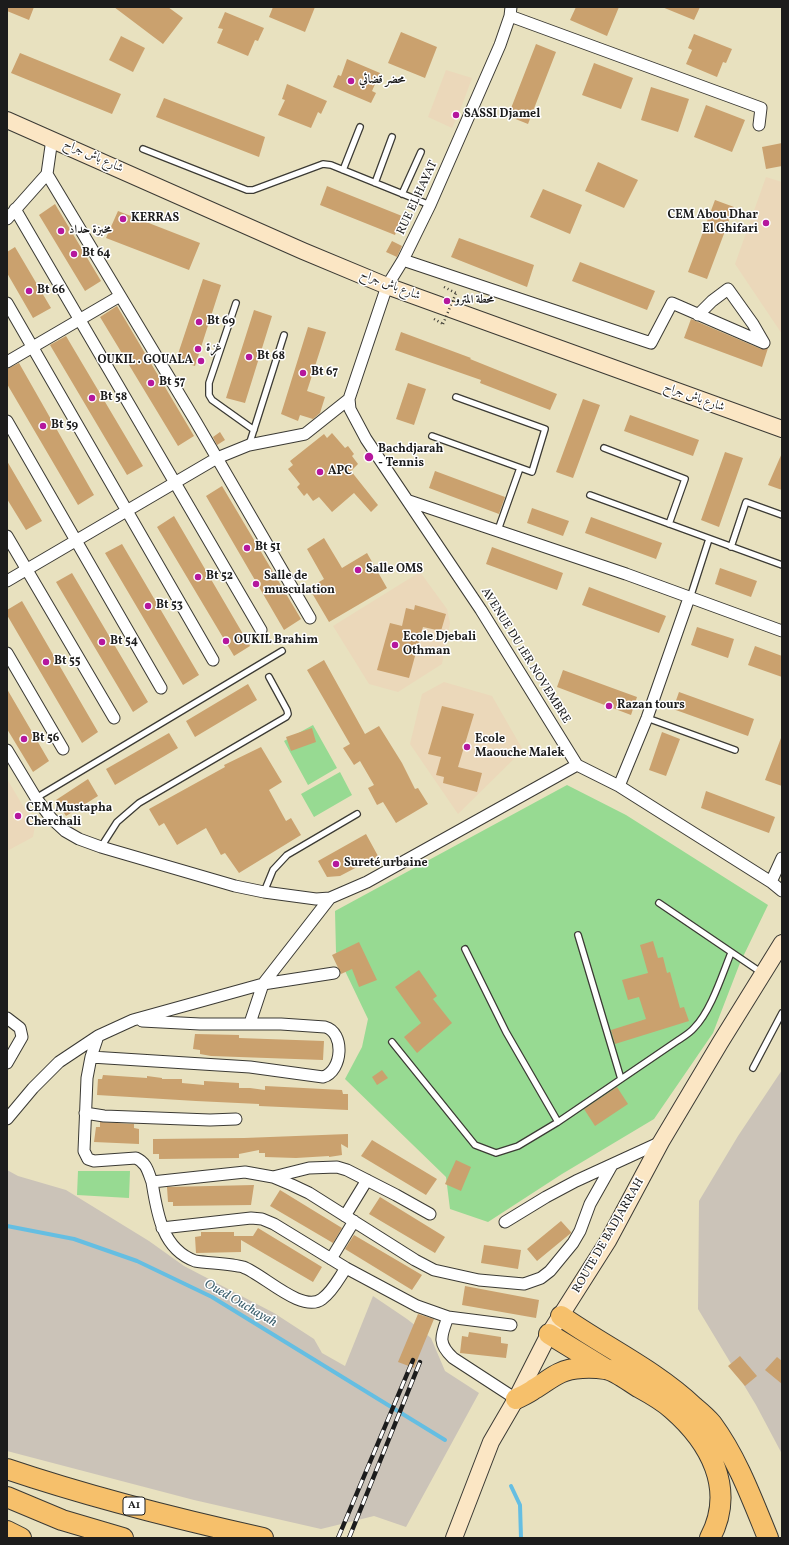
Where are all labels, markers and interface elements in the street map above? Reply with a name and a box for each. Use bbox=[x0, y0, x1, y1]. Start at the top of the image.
place label: محضر قضائي bbox=[359, 74, 405, 88]
marker: محضر قضائي bbox=[346, 76, 356, 86]
place label: SASSI Djamel bbox=[464, 108, 540, 122]
marker: SASSI Djamel bbox=[451, 110, 461, 120]
street label: شارع باش جراح bbox=[61, 137, 125, 177]
street label: RUE EL HAYAT bbox=[395, 159, 441, 237]
place label: CEM Abou Dhar El Ghifari bbox=[668, 209, 758, 237]
place label: KERRAS bbox=[131, 212, 179, 226]
marker: KERRAS bbox=[118, 214, 128, 224]
marker: CEM Abou Dhar El Ghifari bbox=[761, 218, 771, 228]
place label: مخبزة حداد bbox=[69, 224, 112, 238]
marker: مخبزة حداد bbox=[56, 226, 66, 236]
place label: Bt 64 bbox=[82, 247, 111, 261]
marker: Bt 64 bbox=[69, 249, 79, 259]
street label: شارع باش جراح bbox=[358, 268, 422, 304]
place label: Bt 66 bbox=[37, 284, 65, 298]
marker: Bt 66 bbox=[24, 286, 34, 296]
place label: محطة المترو bbox=[455, 294, 494, 308]
marker: محطة المترو bbox=[442, 296, 452, 306]
place label: Bt 69 bbox=[207, 315, 235, 329]
marker: Bt 69 bbox=[194, 317, 204, 327]
place label: غزة bbox=[206, 342, 222, 356]
marker: غزة bbox=[193, 344, 203, 354]
place label: Bt 68 bbox=[257, 350, 285, 364]
marker: Bt 68 bbox=[244, 352, 254, 362]
place label: OUKIL . GOUALA bbox=[98, 354, 193, 368]
marker: OUKIL . GOUALA bbox=[196, 356, 206, 366]
place label: Bt 67 bbox=[311, 366, 338, 380]
marker: Bt 67 bbox=[298, 368, 308, 378]
place label: Bt 57 bbox=[159, 376, 185, 390]
marker: Bt 57 bbox=[146, 378, 156, 388]
street label: شارع باش جراح bbox=[662, 380, 726, 416]
place label: Bt 58 bbox=[100, 391, 127, 405]
marker: Bt 58 bbox=[87, 393, 97, 403]
place label: Bt 59 bbox=[51, 419, 78, 433]
marker: Bt 59 bbox=[38, 421, 48, 431]
place label: Bachdjarah - Tennis bbox=[378, 443, 443, 471]
marker: Bachdjarah - Tennis bbox=[363, 451, 375, 463]
place label: APC bbox=[328, 465, 352, 479]
marker: APC bbox=[315, 467, 325, 477]
place label: Bt 51 bbox=[255, 541, 281, 555]
marker: Bt 51 bbox=[242, 543, 252, 553]
place label: Salle OMS bbox=[366, 563, 423, 577]
marker: Salle OMS bbox=[353, 565, 363, 575]
place label: Bt 52 bbox=[206, 570, 233, 584]
place label: Salle de musculation bbox=[264, 570, 335, 598]
marker: Bt 52 bbox=[193, 572, 203, 582]
marker: Salle de musculation bbox=[251, 579, 261, 589]
street label: AVENUE DU 1ER NOVEMBRE bbox=[477, 585, 573, 727]
place label: Bt 53 bbox=[156, 599, 183, 613]
marker: Bt 53 bbox=[143, 601, 153, 611]
place label: Ecole Djebali Othman bbox=[403, 631, 476, 659]
place label: OUKIL Brahim bbox=[234, 634, 318, 648]
place label: Bt 54 bbox=[110, 635, 138, 649]
marker: OUKIL Brahim bbox=[221, 636, 231, 646]
marker: Bt 54 bbox=[97, 637, 107, 647]
marker: Ecole Djebali Othman bbox=[390, 640, 400, 650]
place label: Bt 55 bbox=[54, 655, 80, 669]
marker: Bt 55 bbox=[41, 657, 51, 667]
place label: Razan tours bbox=[617, 699, 685, 713]
marker: Razan tours bbox=[604, 701, 614, 711]
place label: Bt 56 bbox=[32, 732, 59, 746]
place label: Ecole Maouche Malek bbox=[475, 733, 565, 761]
marker: Bt 56 bbox=[19, 734, 29, 744]
marker: Ecole Maouche Malek bbox=[462, 742, 472, 752]
place label: CEM Mustapha Cherchali bbox=[26, 802, 112, 830]
marker: CEM Mustapha Cherchali bbox=[13, 811, 23, 821]
place label: Sureté urbaine bbox=[344, 857, 428, 871]
marker: Sureté urbaine bbox=[331, 859, 341, 869]
street label: ROUTE DE BADJARRAH bbox=[570, 1176, 648, 1296]
water label: Oued Ouchayah bbox=[201, 1277, 279, 1331]
road number: A1 bbox=[123, 1497, 145, 1515]

